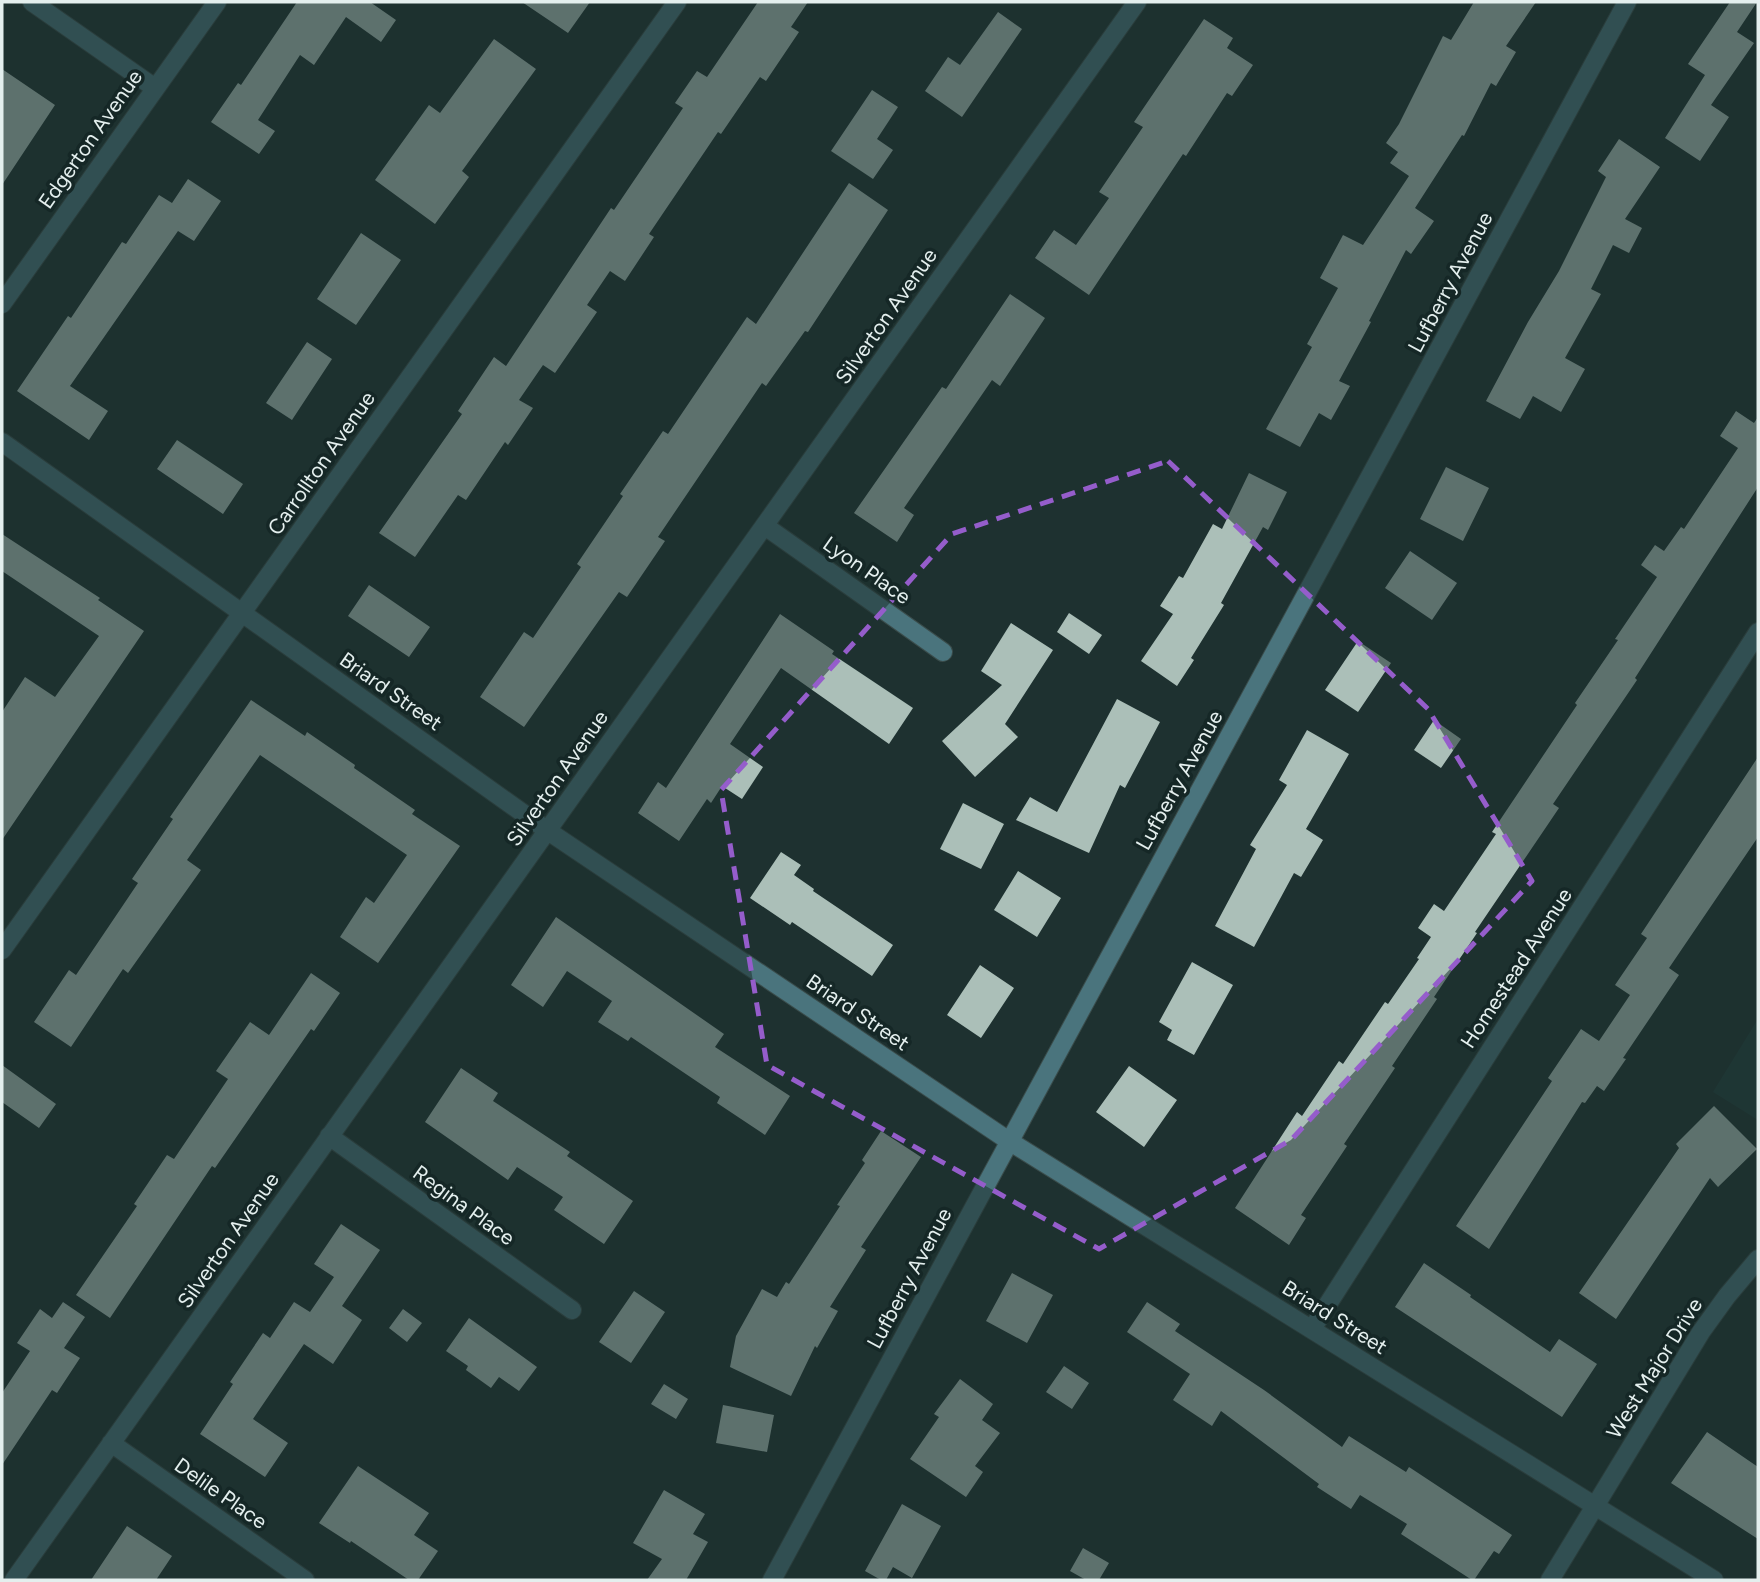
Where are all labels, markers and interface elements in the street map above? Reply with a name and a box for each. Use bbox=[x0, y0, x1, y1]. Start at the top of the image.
street label: Edgerton Avenue bbox=[33, 65, 147, 213]
street label: Lufberry Avenue bbox=[1402, 207, 1498, 357]
street label: Silverton Avenue bbox=[830, 243, 942, 389]
street label: Carrollton Avenue bbox=[262, 386, 380, 540]
street label: Lyon Place bbox=[818, 531, 916, 609]
street label: Briard Street bbox=[335, 647, 447, 735]
street label: Silverton Avenue bbox=[501, 705, 613, 851]
street label: Lufberry Avenue bbox=[1130, 706, 1228, 854]
street label: Homestead Avenue bbox=[1455, 883, 1577, 1053]
street label: Briard Street bbox=[802, 968, 914, 1056]
street label: Regina Place bbox=[408, 1160, 520, 1250]
street label: Silverton Avenue bbox=[172, 1167, 284, 1313]
street label: Lufberry Avenue bbox=[861, 1203, 957, 1353]
street label: Briard Street bbox=[1278, 1275, 1392, 1359]
street label: West Major Drive bbox=[1601, 1293, 1707, 1443]
street label: Delile Place bbox=[170, 1452, 272, 1534]

